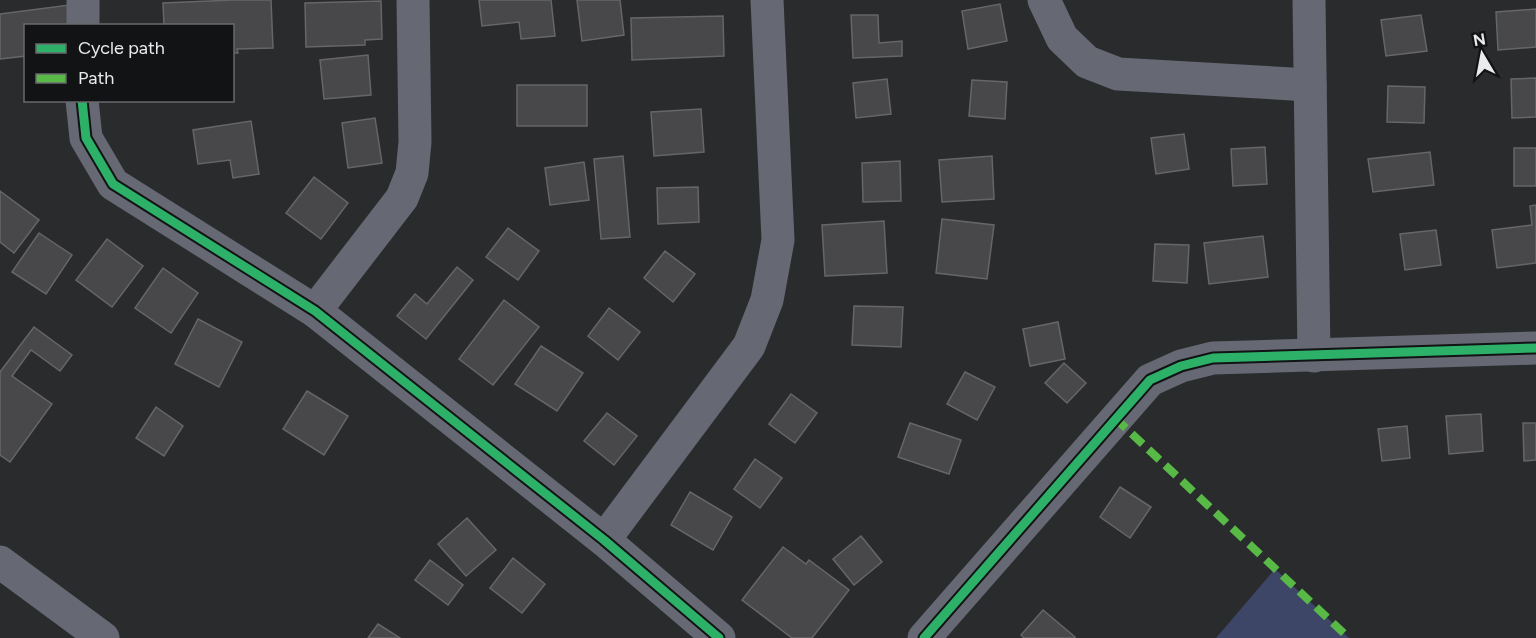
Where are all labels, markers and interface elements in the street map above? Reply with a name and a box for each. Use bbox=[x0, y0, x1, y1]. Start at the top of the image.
legend bbox=[24, 24, 234, 102]
north arrow bbox=[1452, 24, 1512, 84]
text: N bbox=[1472, 29, 1487, 50]
text: Cycle path bbox=[78, 37, 165, 59]
text: Path bbox=[78, 67, 114, 89]

